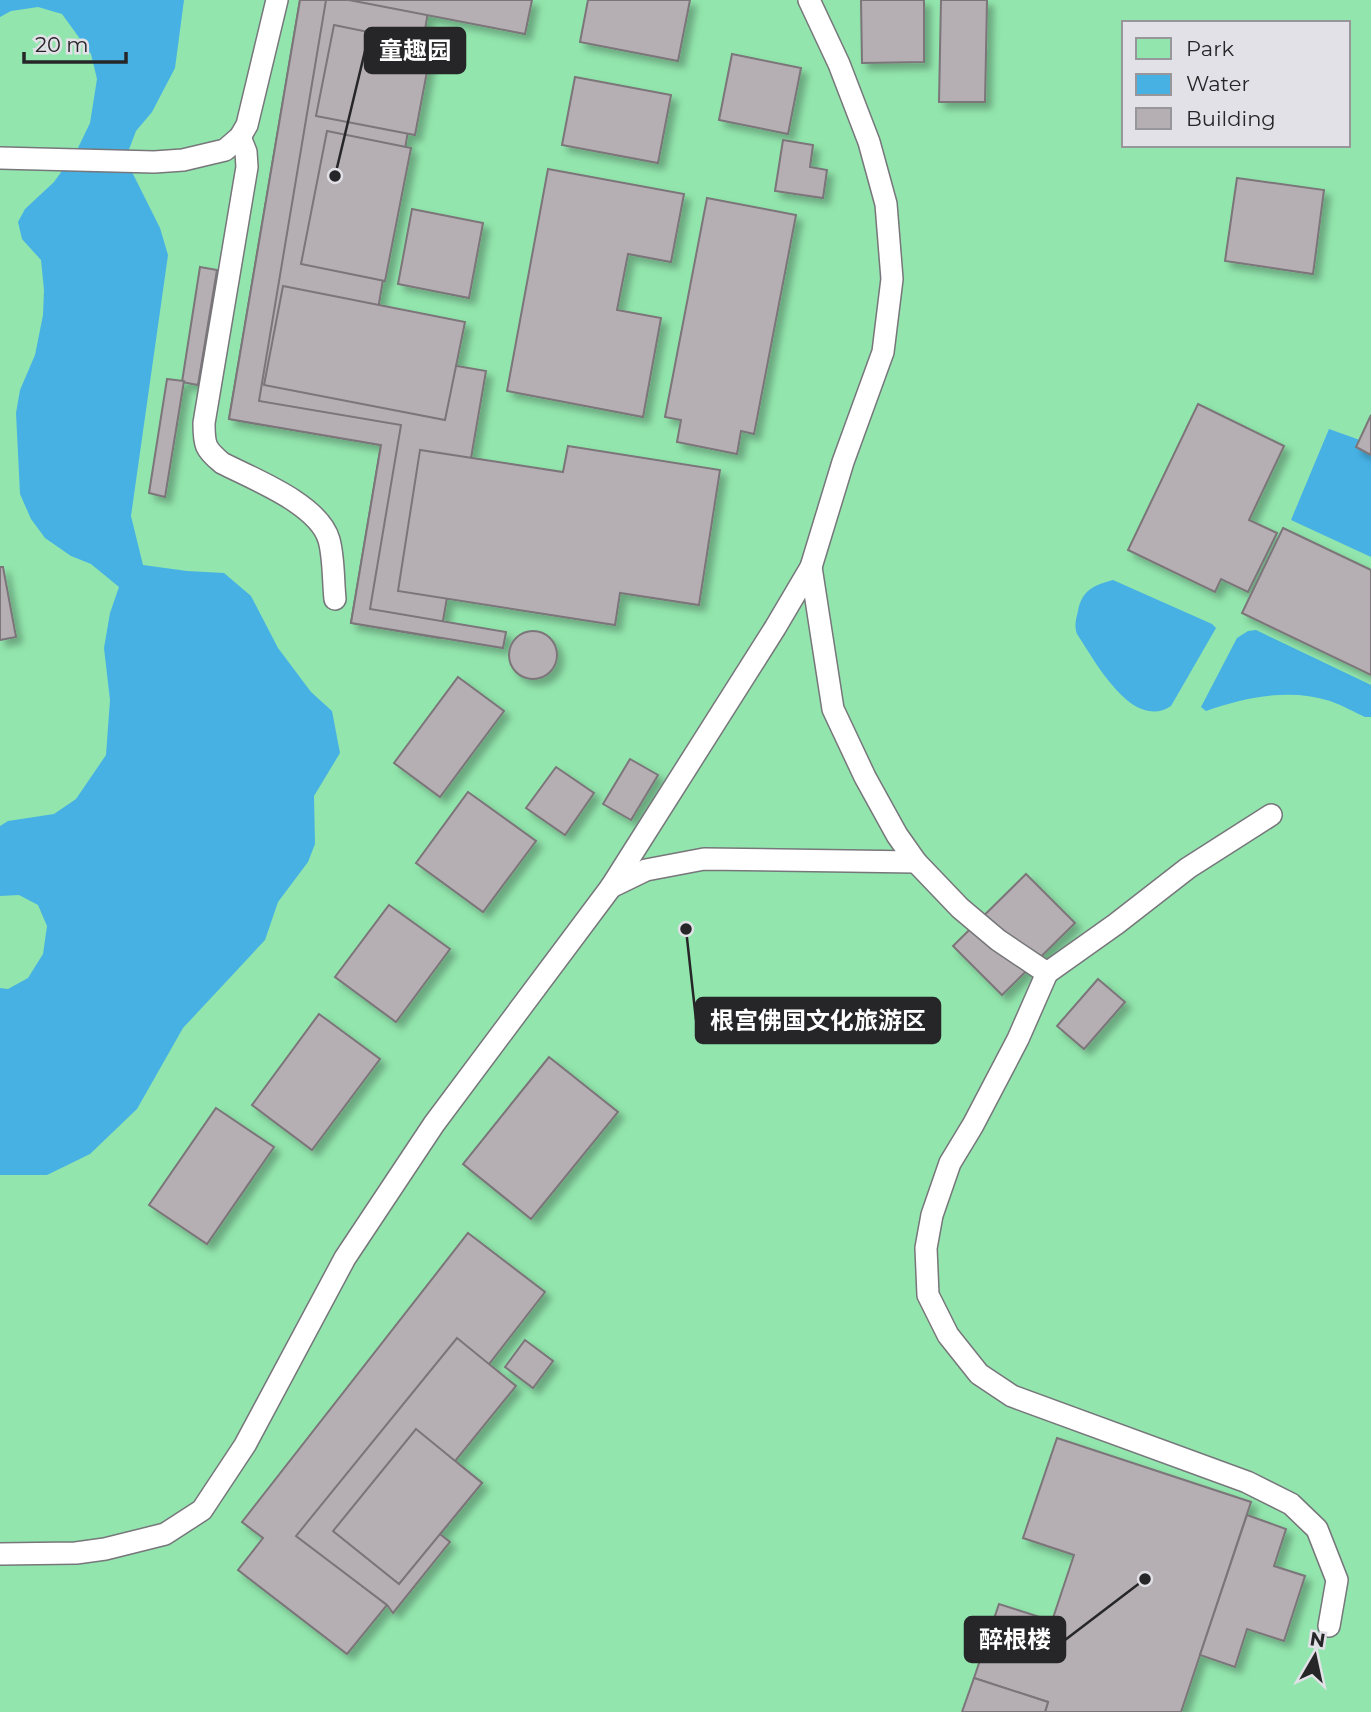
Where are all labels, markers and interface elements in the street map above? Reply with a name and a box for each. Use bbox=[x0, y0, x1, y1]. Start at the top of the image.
scale bar bbox=[24, 21, 126, 65]
legend bbox=[1122, 21, 1350, 147]
callout: 童趣园 bbox=[365, 28, 465, 73]
text: 20 m bbox=[35, 32, 89, 57]
text: 童趣园 bbox=[379, 36, 451, 65]
text: Park bbox=[1186, 36, 1234, 61]
text: Water bbox=[1186, 71, 1250, 96]
text: Building bbox=[1186, 106, 1276, 131]
callout: 根宫佛国文化旅游区 bbox=[696, 998, 940, 1043]
text: 根宫佛国文化旅游区 bbox=[710, 1006, 926, 1035]
callout: 醉根楼 bbox=[965, 1617, 1065, 1662]
north arrow bbox=[1280, 1621, 1350, 1691]
text: 醉根楼 bbox=[979, 1625, 1051, 1654]
text: N bbox=[1308, 1627, 1327, 1652]

